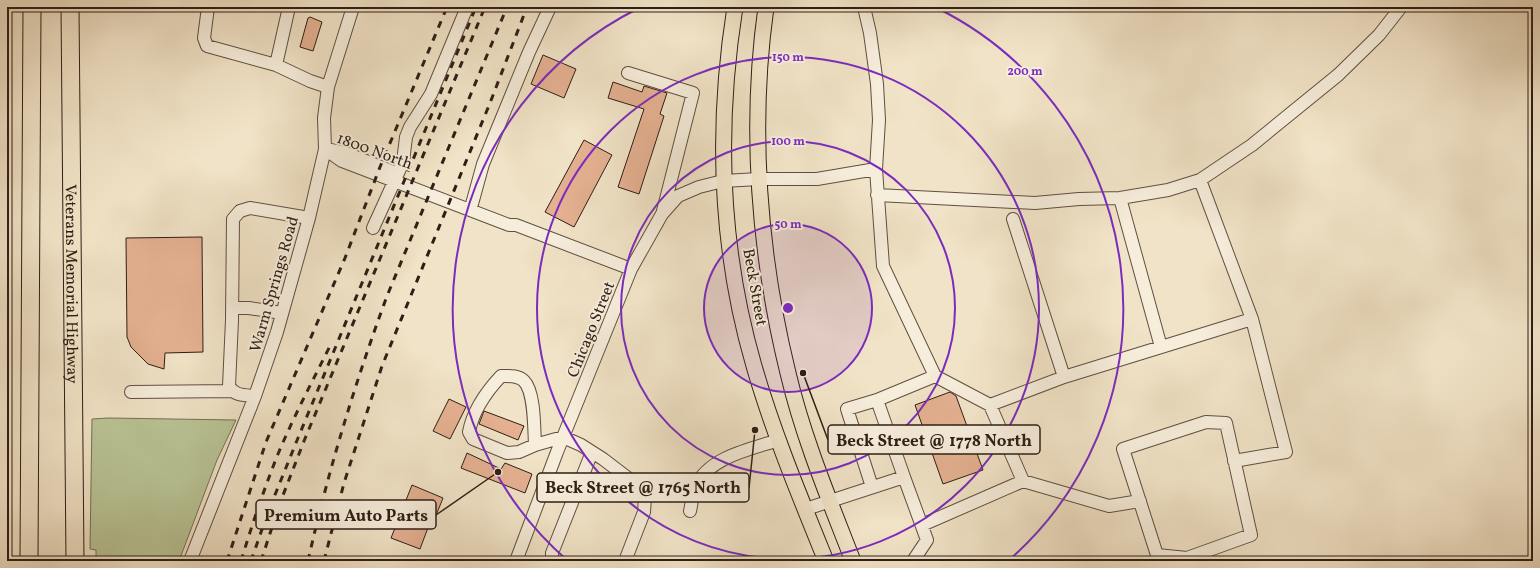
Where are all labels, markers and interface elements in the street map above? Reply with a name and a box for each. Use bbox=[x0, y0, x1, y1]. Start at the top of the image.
text: 150 m bbox=[772, 50, 804, 66]
text: 200 m bbox=[1007, 64, 1043, 80]
street label: 1800 North bbox=[333, 128, 415, 176]
text: 100 m bbox=[771, 134, 805, 150]
street label: Veterans Memorial Highway bbox=[59, 184, 82, 384]
street label: Warm Springs Road bbox=[245, 214, 305, 355]
text: 50 m bbox=[774, 217, 802, 233]
street label: Beck Street bbox=[736, 247, 772, 328]
street label: Chicago Street bbox=[563, 278, 621, 381]
centre of rings bbox=[781, 301, 795, 315]
callout: Beck Street @ 1778 North bbox=[828, 425, 1040, 454]
text: Beck Street @ 1778 North bbox=[836, 430, 1032, 453]
callout: Beck Street @ 1765 North bbox=[537, 473, 749, 502]
text: Beck Street @ 1765 North bbox=[545, 477, 741, 500]
callout: Premium Auto Parts bbox=[256, 500, 436, 529]
text: Premium Auto Parts bbox=[264, 505, 428, 528]

